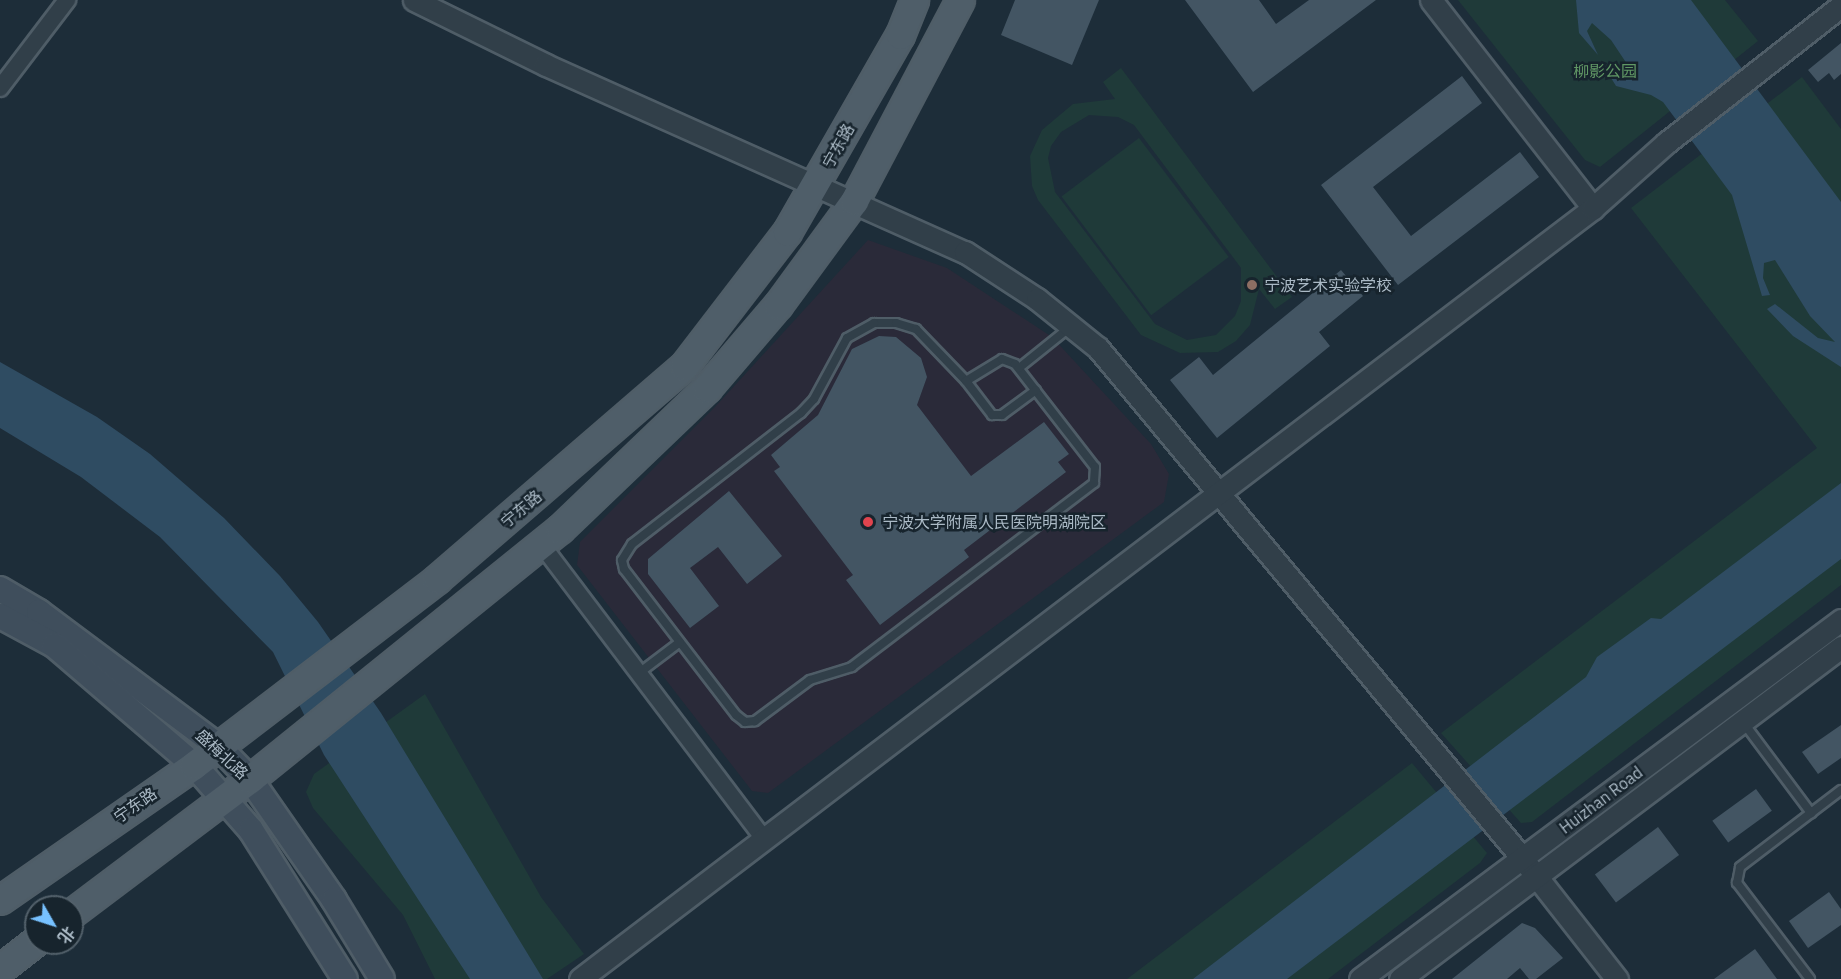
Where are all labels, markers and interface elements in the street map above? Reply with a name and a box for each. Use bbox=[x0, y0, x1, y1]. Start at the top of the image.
park label: 柳影公园 bbox=[1573, 61, 1637, 81]
street label: 宁东路 bbox=[818, 120, 858, 172]
place label: 宁波艺术实验学校 bbox=[1264, 275, 1392, 295]
marker: 宁波艺术实验学校 bbox=[1245, 278, 1259, 292]
street label: 宁东路 bbox=[496, 486, 546, 532]
place label: 宁波大学附属人民医院明湖院区 bbox=[882, 512, 1106, 532]
marker: 宁波大学附属人民医院明湖院区 bbox=[859, 513, 877, 531]
street label: 盛梅北路 bbox=[192, 725, 252, 783]
street label: Huizhan Road bbox=[1556, 763, 1646, 837]
street label: 宁东路 bbox=[110, 783, 160, 827]
north arrow bbox=[24, 895, 84, 955]
text: 北 bbox=[54, 923, 79, 948]

